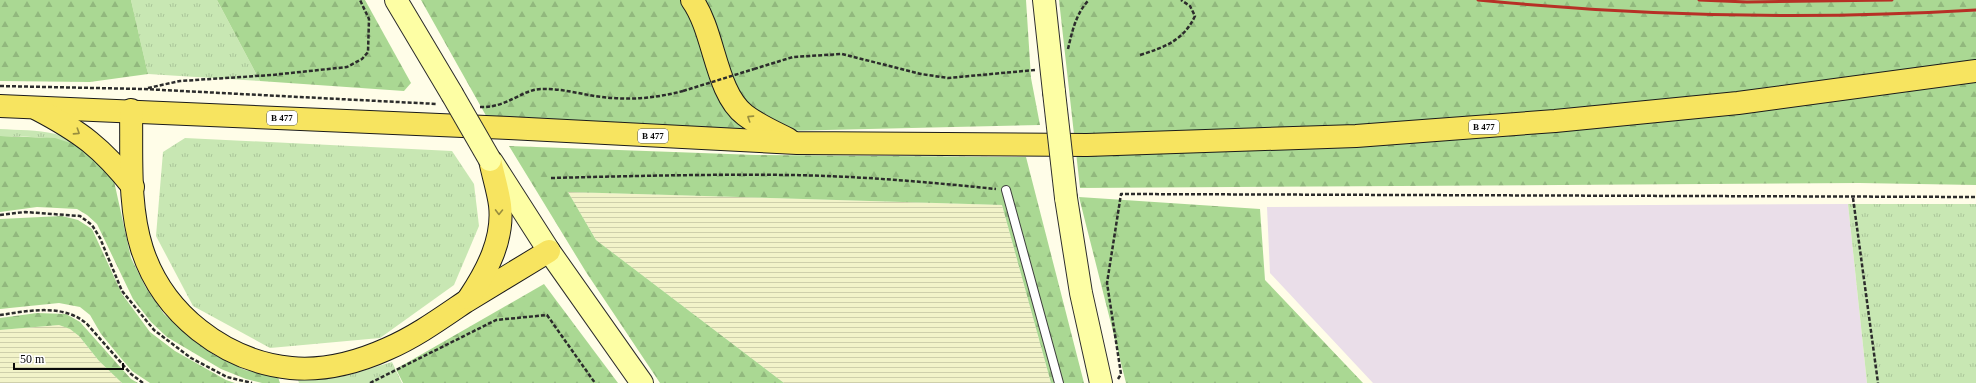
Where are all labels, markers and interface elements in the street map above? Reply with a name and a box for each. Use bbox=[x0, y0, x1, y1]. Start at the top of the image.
road number: B 477 bbox=[267, 111, 297, 125]
one-way arrow bbox=[747, 115, 754, 123]
road number: B 477 bbox=[1469, 120, 1499, 134]
one-way arrow bbox=[73, 127, 80, 134]
road number: B 477 bbox=[638, 129, 668, 143]
one-way arrow bbox=[495, 209, 504, 215]
scale bar bbox=[14, 345, 123, 371]
text: 50 m bbox=[20, 352, 45, 366]

